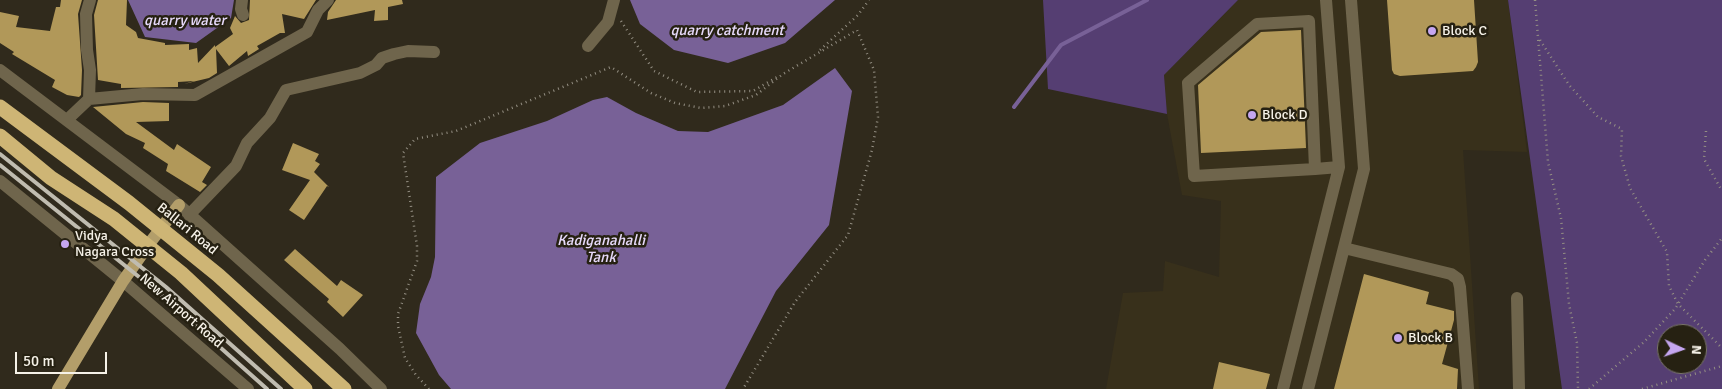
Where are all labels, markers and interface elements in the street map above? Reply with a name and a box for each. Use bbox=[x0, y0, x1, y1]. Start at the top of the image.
water label: quarry water bbox=[144, 12, 226, 30]
water label: quarry catchment bbox=[670, 22, 784, 40]
place label: Block C bbox=[1442, 23, 1487, 39]
marker: Block C bbox=[1426, 25, 1438, 37]
place label: Block D bbox=[1262, 107, 1307, 123]
marker: Block D bbox=[1246, 109, 1258, 121]
street label: Ballari Road bbox=[153, 200, 221, 258]
place label: Vidya Nagara Cross bbox=[75, 228, 154, 260]
water label: Kadiganahalli Tank bbox=[557, 232, 645, 267]
marker: Vidya Nagara Cross bbox=[59, 238, 71, 250]
street label: New Airport Road bbox=[136, 270, 226, 352]
north arrow bbox=[1657, 324, 1707, 374]
place label: Block B bbox=[1408, 330, 1453, 346]
marker: Block B bbox=[1392, 332, 1404, 344]
scale bar bbox=[18, 342, 110, 374]
text: N bbox=[1688, 344, 1705, 355]
text: 50 m bbox=[23, 352, 54, 370]

